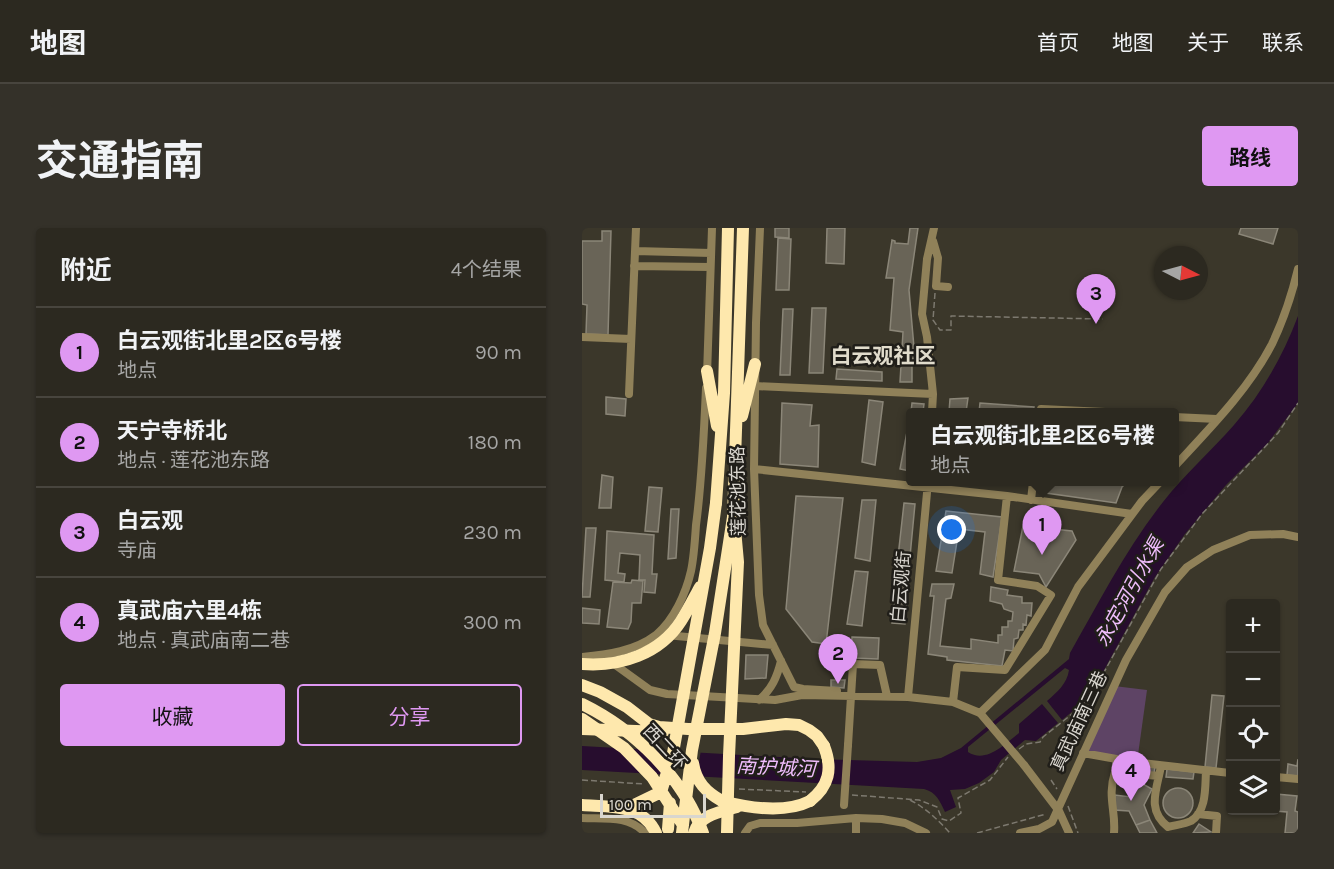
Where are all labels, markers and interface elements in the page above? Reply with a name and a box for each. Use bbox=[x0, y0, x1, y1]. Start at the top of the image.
text: 地图 bbox=[30, 27, 86, 60]
text: 首页 bbox=[1037, 31, 1079, 55]
text: 地图 bbox=[1112, 31, 1154, 55]
text: 关于 bbox=[1187, 31, 1229, 55]
text: 联系 bbox=[1262, 31, 1304, 55]
button: 路线 bbox=[1202, 126, 1298, 186]
text: 交通指南 bbox=[36, 136, 204, 186]
north arrow bbox=[1154, 246, 1208, 300]
text: 附近 bbox=[60, 255, 112, 286]
text: 4个结果 bbox=[451, 258, 522, 281]
pin: 3 bbox=[1076, 274, 1116, 324]
text: 白云观街北里2区6号楼 bbox=[117, 328, 342, 354]
text: 1 bbox=[76, 341, 83, 364]
text: 90 m bbox=[475, 341, 522, 364]
district label: 白云观社区 bbox=[831, 344, 936, 368]
text: 地点 bbox=[117, 359, 157, 382]
popup bbox=[906, 408, 1179, 486]
text: 天宁寺桥北 bbox=[117, 418, 227, 444]
text: 白云观街北里2区6号楼 bbox=[930, 423, 1155, 449]
text: 2 bbox=[73, 431, 86, 454]
text: 180 m bbox=[468, 431, 522, 454]
street label: 莲花池东路 bbox=[726, 446, 750, 536]
text: 地点 · 莲花池东路 bbox=[117, 449, 270, 472]
text: 地点 bbox=[930, 454, 970, 477]
pin: 1 bbox=[1022, 506, 1062, 555]
text: 白云观 bbox=[117, 508, 183, 534]
your location bbox=[937, 515, 966, 544]
text: 3 bbox=[73, 521, 86, 544]
text: 230 m bbox=[463, 521, 522, 544]
water label: 永定河引水渠 bbox=[1090, 532, 1170, 650]
text: 寺庙 bbox=[117, 539, 157, 562]
street label: 白云观街 bbox=[887, 550, 915, 624]
text: 真武庙六里4栋 bbox=[117, 598, 262, 624]
map controls bbox=[1226, 599, 1280, 815]
button: + bbox=[1226, 599, 1280, 653]
text: 4 bbox=[74, 611, 85, 634]
text: 300 m bbox=[463, 611, 522, 634]
text: 地点 · 真武庙南二巷 bbox=[117, 629, 290, 652]
pin: 2 bbox=[818, 634, 858, 684]
button: − bbox=[1226, 653, 1280, 707]
street label: 真武庙南三巷 bbox=[1046, 667, 1112, 775]
button: 收藏 bbox=[60, 684, 285, 746]
button: 分享 bbox=[297, 684, 522, 746]
button: locate bbox=[1226, 707, 1280, 761]
street label: 西二环 bbox=[639, 720, 691, 774]
pin: 4 bbox=[1112, 752, 1150, 801]
water label: 南护城河 bbox=[735, 754, 821, 781]
button: layers bbox=[1226, 761, 1280, 815]
scale bar bbox=[600, 791, 706, 818]
text: 100 m bbox=[609, 795, 652, 814]

